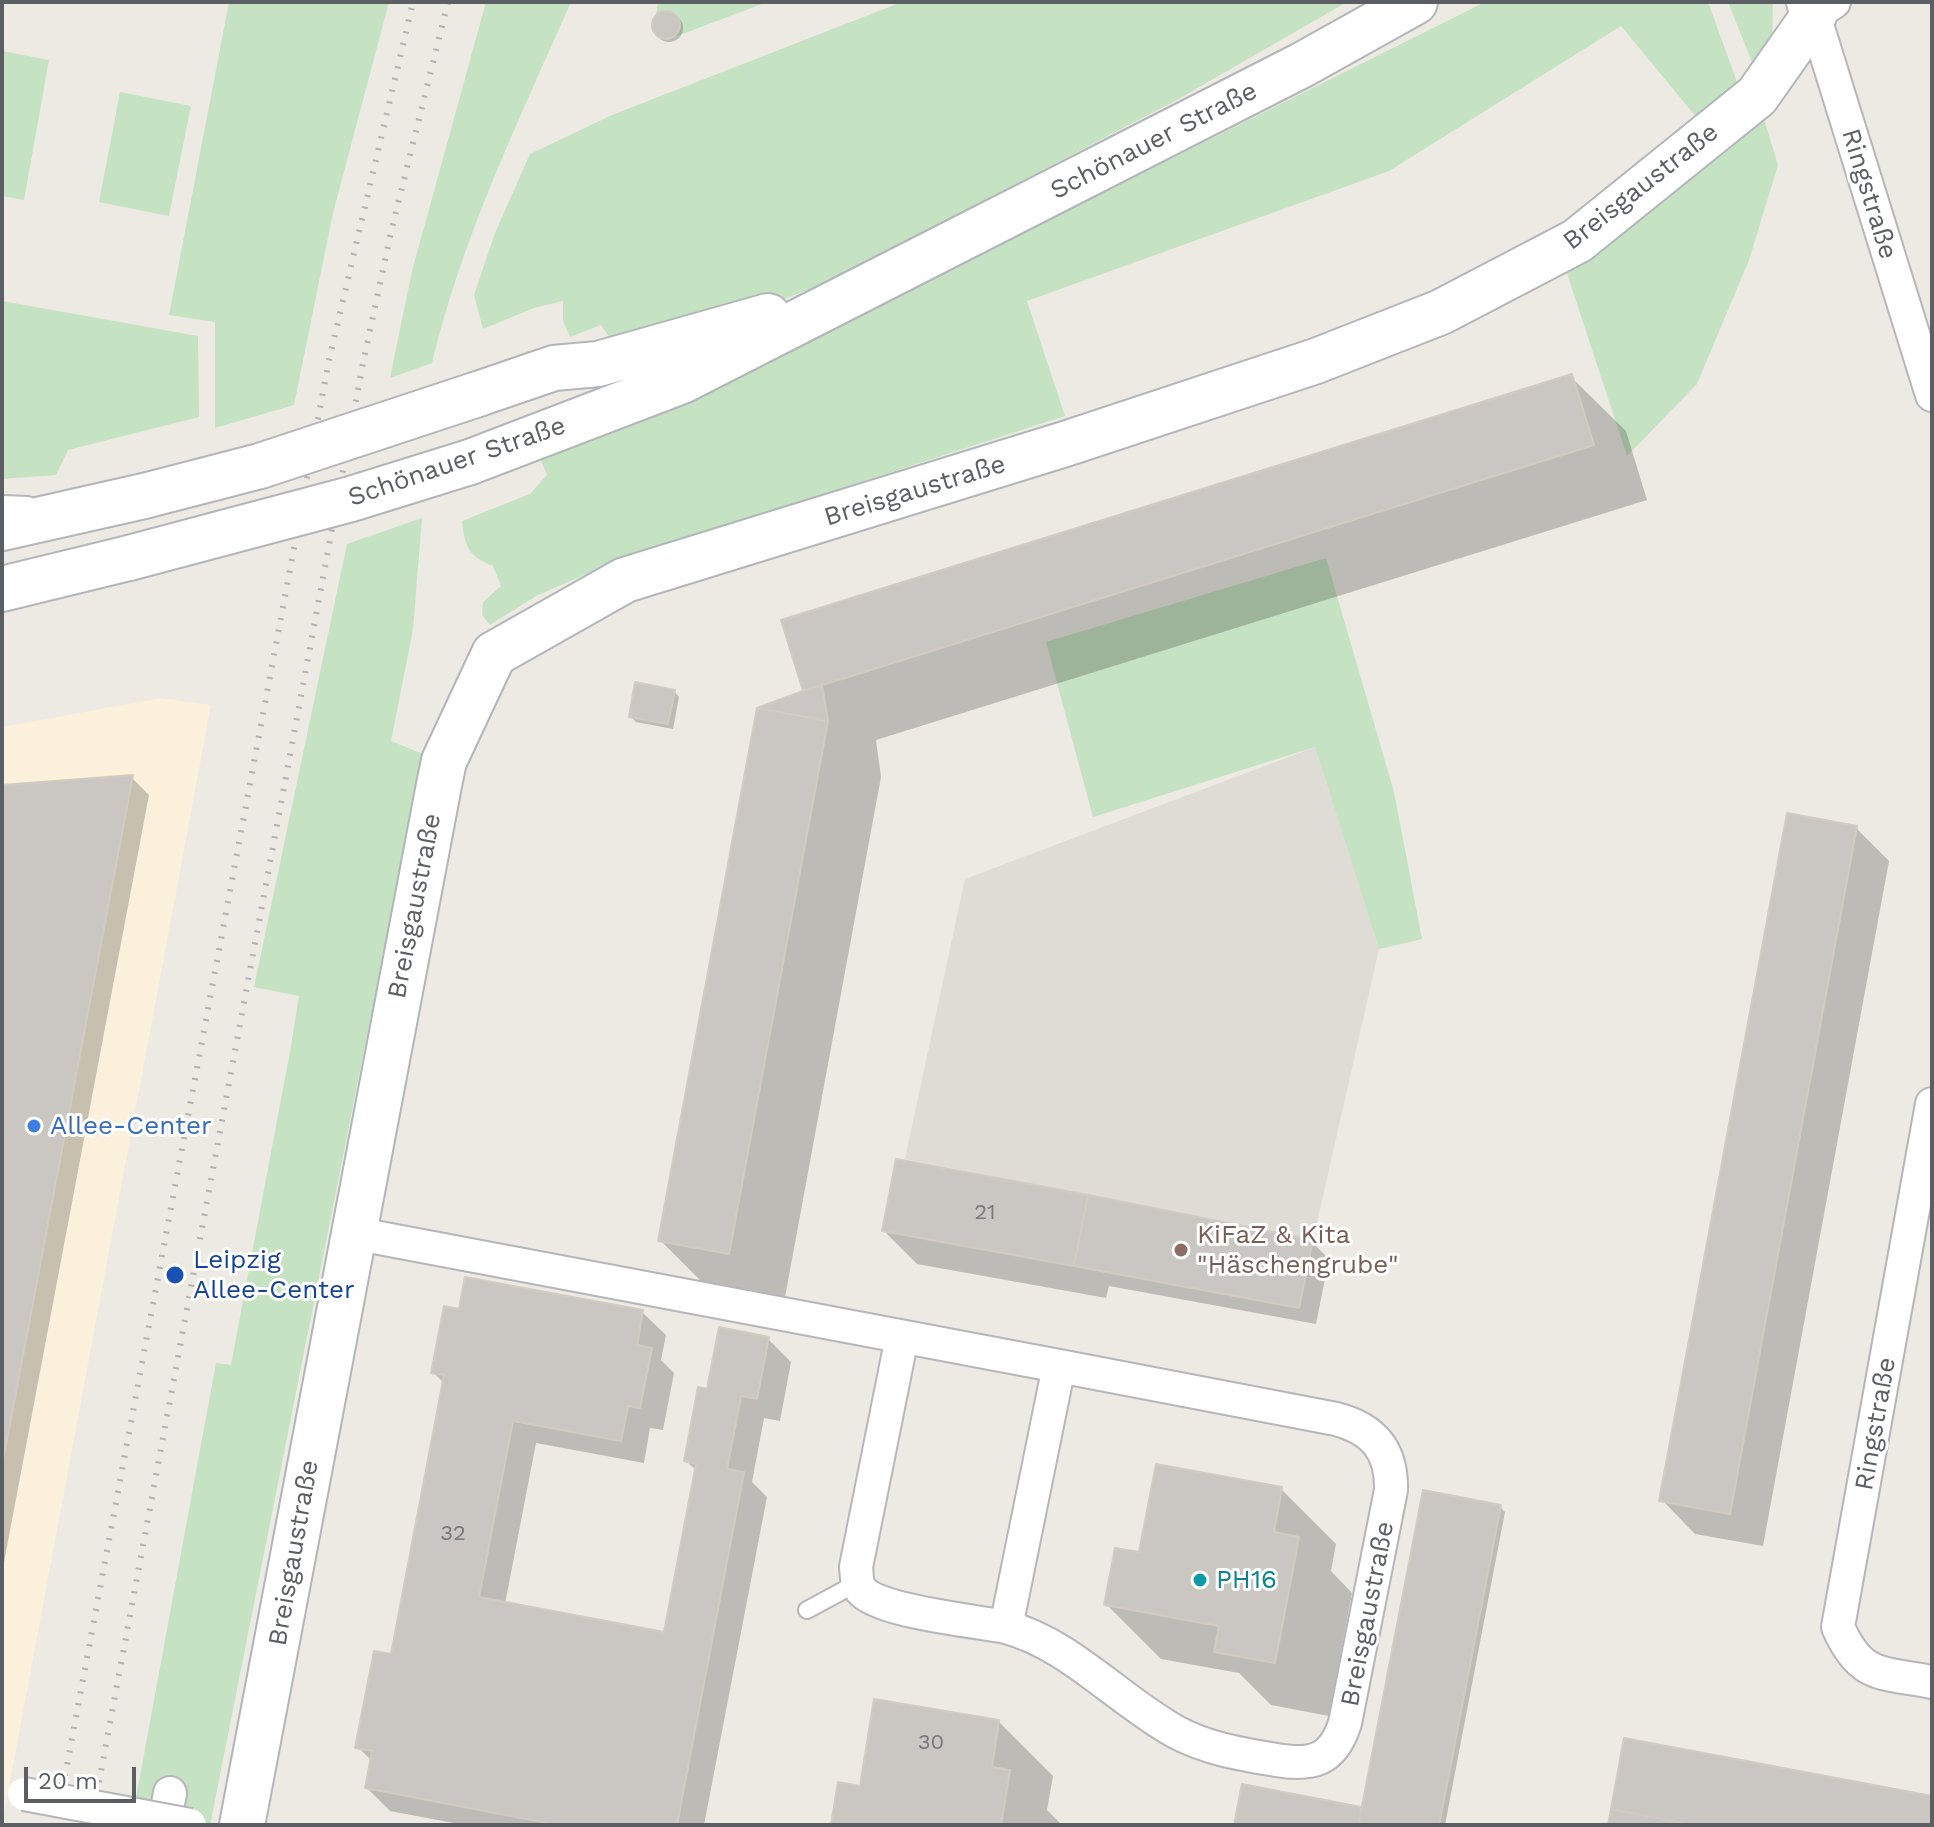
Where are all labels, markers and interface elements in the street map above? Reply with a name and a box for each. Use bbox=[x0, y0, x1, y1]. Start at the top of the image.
street label: Schönauer Straße bbox=[1045, 75, 1263, 207]
street label: Breisgaustraße bbox=[1557, 117, 1725, 257]
street label: Ringstraße bbox=[1834, 125, 1904, 263]
street label: Schönauer Straße bbox=[344, 410, 570, 514]
street label: Breisgaustraße bbox=[821, 449, 1009, 533]
street label: Breisgaustraße bbox=[382, 811, 448, 1001]
place label: Allee-Center bbox=[50, 1110, 212, 1142]
marker: Allee-Center bbox=[25, 1117, 43, 1135]
house number: 21 bbox=[974, 1200, 996, 1226]
place label: KiFaZ & Kita "Häschengrube" bbox=[1197, 1219, 1398, 1280]
marker: KiFaZ & Kita "Häschengrube" bbox=[1172, 1241, 1190, 1259]
place label: Leipzig Allee-Center bbox=[193, 1244, 355, 1306]
marker: Leipzig Allee-Center bbox=[164, 1264, 186, 1286]
street label: Ringstraße bbox=[1849, 1355, 1903, 1493]
street label: Breisgaustraße bbox=[262, 1458, 326, 1648]
street label: Breisgaustraße bbox=[1335, 1519, 1401, 1709]
house number: 32 bbox=[440, 1521, 466, 1547]
place label: PH16 bbox=[1216, 1564, 1277, 1596]
marker: PH16 bbox=[1191, 1571, 1209, 1589]
house number: 30 bbox=[918, 1730, 944, 1756]
scale bar bbox=[28, 1751, 140, 1801]
text: 20 m bbox=[38, 1767, 98, 1795]

